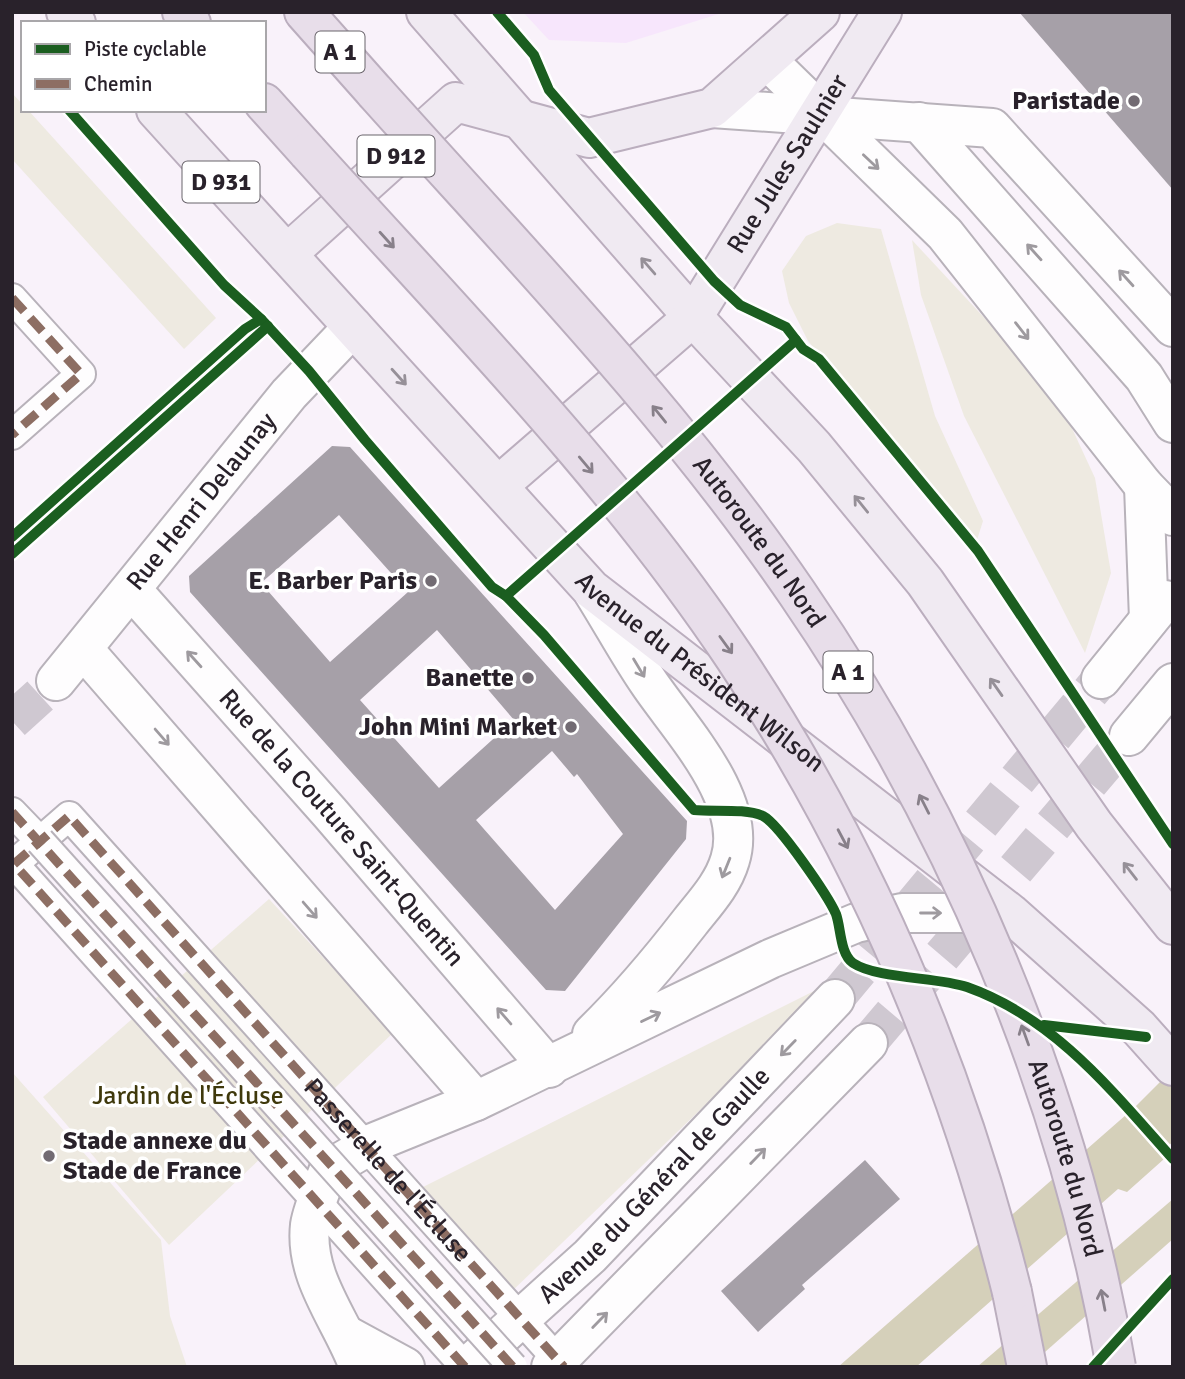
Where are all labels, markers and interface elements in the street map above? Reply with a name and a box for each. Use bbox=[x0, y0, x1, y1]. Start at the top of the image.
legend bbox=[21, 21, 266, 112]
road number: A 1 bbox=[316, 32, 364, 72]
text: Piste cyclable bbox=[84, 36, 207, 62]
street label: Rue Jules Saulnier bbox=[720, 68, 856, 259]
text: Chemin bbox=[84, 71, 153, 97]
place label: Paristade bbox=[1012, 85, 1120, 117]
marker: Paristade bbox=[1126, 93, 1142, 109]
road number: D 912 bbox=[358, 136, 434, 176]
one-way arrow bbox=[862, 154, 880, 170]
road number: D 931 bbox=[182, 162, 260, 202]
one-way arrow bbox=[378, 230, 394, 248]
one-way arrow bbox=[1026, 243, 1042, 261]
one-way arrow bbox=[640, 257, 656, 275]
one-way arrow bbox=[1118, 269, 1134, 287]
one-way arrow bbox=[1014, 322, 1029, 340]
one-way arrow bbox=[391, 368, 407, 386]
street label: Rue Henri Delaunay bbox=[120, 406, 283, 597]
one-way arrow bbox=[651, 406, 666, 424]
street label: Autoroute du Nord bbox=[686, 450, 832, 634]
one-way arrow bbox=[578, 456, 594, 474]
one-way arrow bbox=[854, 496, 869, 514]
place label: E. Barber Paris bbox=[248, 565, 417, 597]
street label: Avenue du Président Wilson bbox=[568, 566, 831, 779]
marker: E. Barber Paris bbox=[423, 573, 439, 589]
one-way arrow bbox=[718, 635, 733, 654]
one-way arrow bbox=[186, 650, 202, 668]
road number: A 1 bbox=[824, 652, 872, 692]
one-way arrow bbox=[633, 658, 647, 678]
place label: Banette bbox=[425, 662, 514, 694]
marker: Banette bbox=[520, 670, 536, 686]
one-way arrow bbox=[989, 678, 1003, 697]
street label: Rue de la Couture Saint-Quentin bbox=[212, 683, 471, 973]
place label: John Mini Market bbox=[359, 711, 557, 743]
marker: John Mini Market bbox=[563, 719, 579, 735]
one-way arrow bbox=[154, 728, 170, 746]
one-way arrow bbox=[916, 794, 930, 815]
one-way arrow bbox=[836, 829, 850, 849]
one-way arrow bbox=[719, 856, 732, 878]
one-way arrow bbox=[1123, 862, 1138, 881]
one-way arrow bbox=[302, 901, 318, 919]
one-way arrow bbox=[919, 906, 942, 920]
one-way arrow bbox=[496, 1007, 512, 1025]
one-way arrow bbox=[640, 1009, 661, 1023]
one-way arrow bbox=[1018, 1024, 1030, 1046]
one-way arrow bbox=[780, 1040, 797, 1057]
street label: Autoroute du Nord bbox=[1021, 1055, 1109, 1260]
street label: Avenue du Général de Gaulle bbox=[532, 1061, 777, 1311]
street label: Passerelle de l'Écluse bbox=[297, 1072, 478, 1269]
park label: Jardin de l'Écluse bbox=[92, 1080, 284, 1112]
place label: Stade annexe du Stade de France bbox=[63, 1125, 247, 1187]
marker: Stade annexe du Stade de France bbox=[41, 1148, 57, 1164]
one-way arrow bbox=[750, 1148, 767, 1165]
one-way arrow bbox=[1095, 1289, 1109, 1312]
one-way arrow bbox=[592, 1311, 609, 1328]

